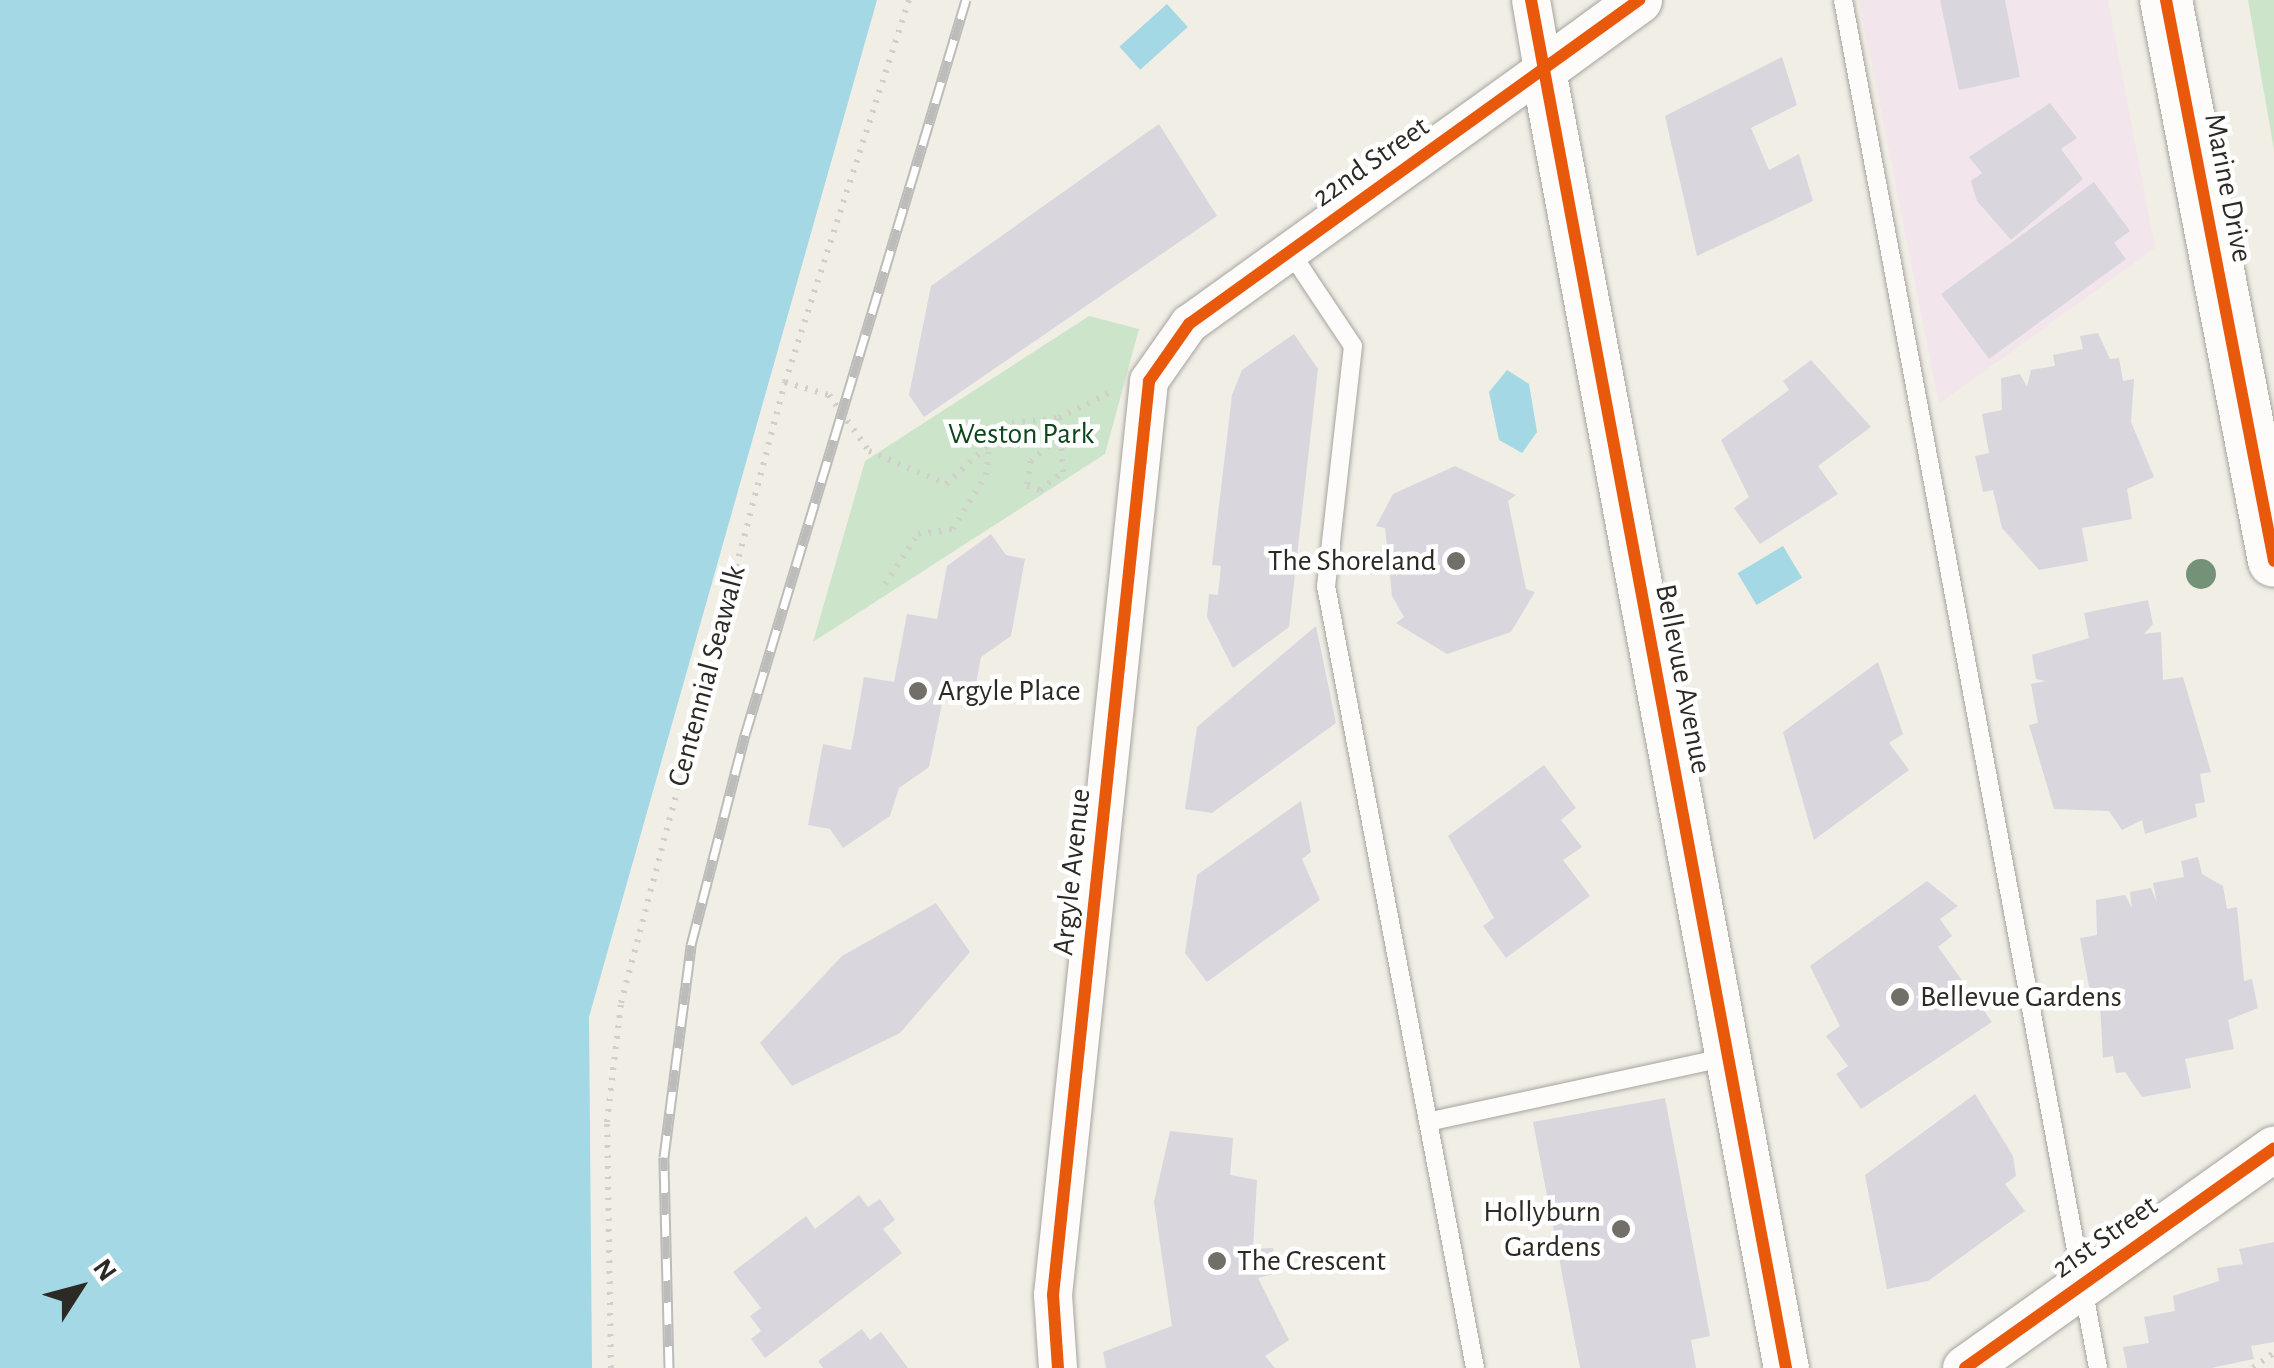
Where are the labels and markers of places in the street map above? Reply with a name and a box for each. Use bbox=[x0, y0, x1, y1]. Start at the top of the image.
place label: The Shoreland bbox=[1268, 543, 1436, 579]
marker: The Shoreland bbox=[1445, 550, 1467, 572]
place label: Argyle Place bbox=[938, 673, 1081, 709]
marker: Argyle Place bbox=[907, 680, 929, 702]
place label: Bellevue Gardens bbox=[1920, 979, 2122, 1015]
marker: Bellevue Gardens bbox=[1889, 986, 1911, 1008]
place label: Hollyburn Gardens bbox=[1483, 1194, 1601, 1264]
marker: Hollyburn Gardens bbox=[1610, 1218, 1632, 1240]
place label: The Crescent bbox=[1237, 1243, 1386, 1279]
marker: The Crescent bbox=[1206, 1250, 1228, 1272]

